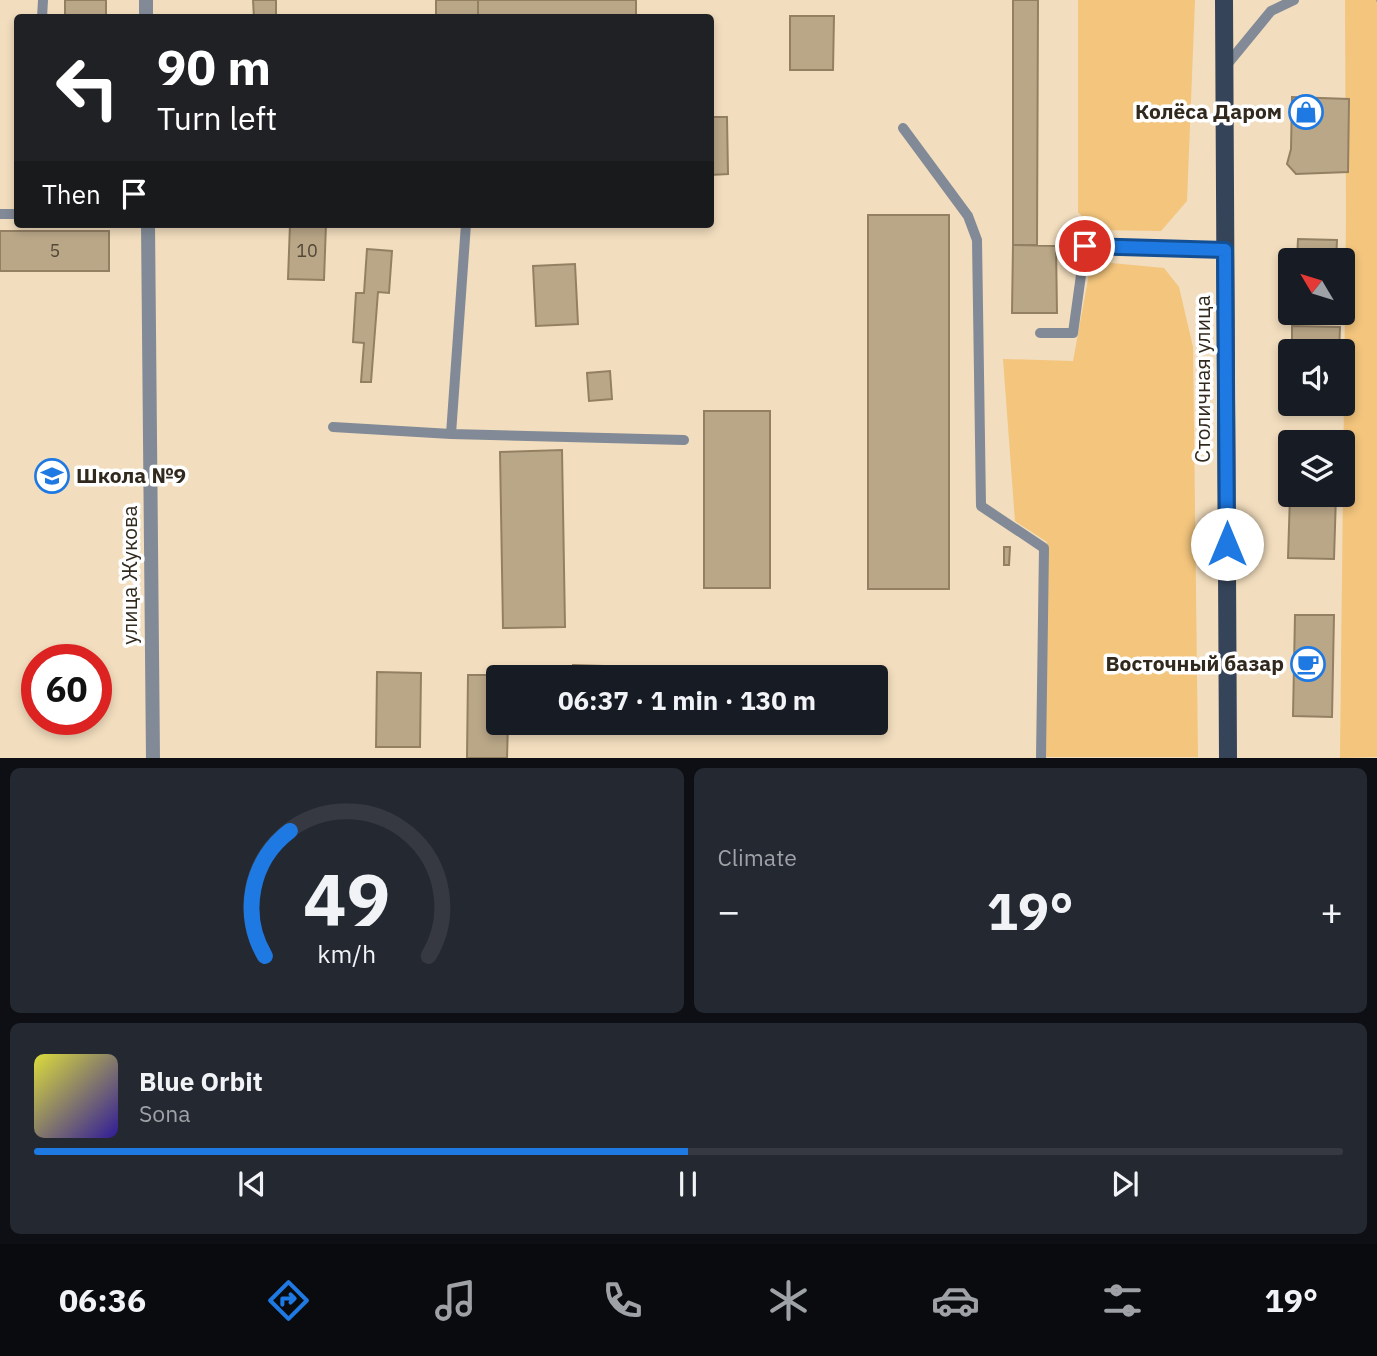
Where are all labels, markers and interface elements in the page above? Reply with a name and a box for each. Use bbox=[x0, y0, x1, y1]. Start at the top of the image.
text: 90 m bbox=[157, 35, 271, 98]
icon: left bbox=[42, 42, 133, 133]
shop icon: Колёса Даром bbox=[1287, 93, 1325, 131]
text: Turn left bbox=[157, 97, 277, 139]
place label: Колёса Даром bbox=[1135, 97, 1282, 125]
icon: arrive bbox=[115, 175, 153, 213]
text: Then bbox=[42, 177, 101, 211]
pin bbox=[1055, 216, 1115, 276]
icon: arrive bbox=[1066, 227, 1104, 265]
house number: 5 bbox=[50, 239, 60, 262]
house number: 10 bbox=[296, 239, 318, 262]
north arrow bbox=[1278, 248, 1354, 326]
map controls bbox=[1278, 248, 1355, 507]
street label: Столичная улица bbox=[1188, 295, 1216, 463]
button: sound bbox=[1278, 339, 1355, 416]
button: layers bbox=[1278, 430, 1355, 507]
school or university icon: Школа №9 bbox=[33, 457, 71, 495]
place label: Школа №9 bbox=[76, 461, 186, 489]
street label: улица Жукова bbox=[115, 505, 143, 645]
position arrow bbox=[1190, 507, 1264, 581]
speed limit sign: 60 bbox=[21, 644, 112, 735]
cafe icon: Восточный базар bbox=[1289, 645, 1327, 683]
place label: Восточный базар bbox=[1106, 649, 1284, 677]
text: 06:37 · 1 min · 130 m bbox=[558, 683, 816, 717]
text: Climate bbox=[718, 842, 797, 872]
text: 49 bbox=[303, 852, 390, 947]
text: 19° bbox=[987, 877, 1074, 944]
text: − bbox=[718, 886, 740, 935]
text: + bbox=[1320, 886, 1343, 935]
text: km/h bbox=[317, 937, 376, 970]
text: Blue Orbit bbox=[139, 1064, 263, 1098]
text: Sona bbox=[139, 1098, 191, 1128]
icon: previous bbox=[233, 1165, 271, 1203]
icon: pause bbox=[669, 1165, 707, 1203]
icon: next bbox=[1106, 1165, 1144, 1203]
icon: directions bbox=[264, 1276, 313, 1325]
icon: music bbox=[431, 1276, 480, 1325]
icon: phone bbox=[598, 1276, 647, 1325]
icon: climate bbox=[764, 1276, 813, 1325]
icon: car bbox=[931, 1276, 980, 1325]
icon: filters bbox=[1098, 1276, 1147, 1325]
text: 06:36 bbox=[59, 1279, 146, 1321]
text: 19° bbox=[1265, 1279, 1318, 1321]

